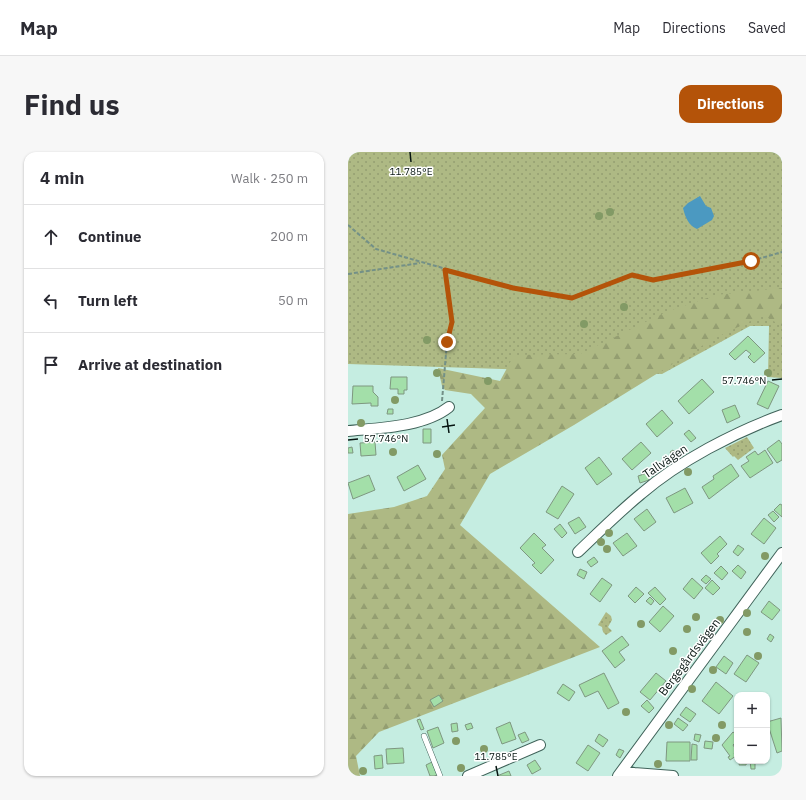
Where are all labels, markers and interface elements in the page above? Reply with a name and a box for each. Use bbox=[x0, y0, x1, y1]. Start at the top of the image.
text: Map bbox=[20, 16, 58, 40]
text: Map bbox=[613, 19, 640, 37]
text: Directions bbox=[662, 19, 726, 37]
text: Saved bbox=[748, 19, 786, 37]
button: Directions bbox=[679, 85, 782, 123]
text: Find us bbox=[24, 86, 120, 123]
text: 11.785°E bbox=[389, 165, 433, 178]
text: 4 min bbox=[40, 167, 84, 189]
text: Walk · 250 m bbox=[231, 170, 308, 187]
icon: ahead bbox=[40, 226, 62, 248]
text: Continue bbox=[78, 227, 142, 246]
text: 200 m bbox=[270, 228, 308, 245]
route start bbox=[742, 252, 760, 270]
icon: left bbox=[40, 290, 62, 312]
text: Turn left bbox=[78, 291, 138, 310]
text: 50 m bbox=[278, 292, 308, 309]
route end bbox=[438, 333, 456, 351]
icon: arrive bbox=[40, 354, 62, 376]
text: Arrive at destination bbox=[78, 355, 222, 374]
text: 57.746°N bbox=[722, 374, 766, 387]
text: 57.746°N bbox=[364, 432, 408, 445]
street label: Tallvägen bbox=[640, 441, 690, 481]
street label: Bergegårdsvägen bbox=[655, 615, 723, 699]
map controls bbox=[734, 692, 770, 764]
button: + bbox=[734, 692, 770, 728]
button: − bbox=[734, 728, 770, 764]
text: 11.785°E bbox=[474, 750, 518, 763]

